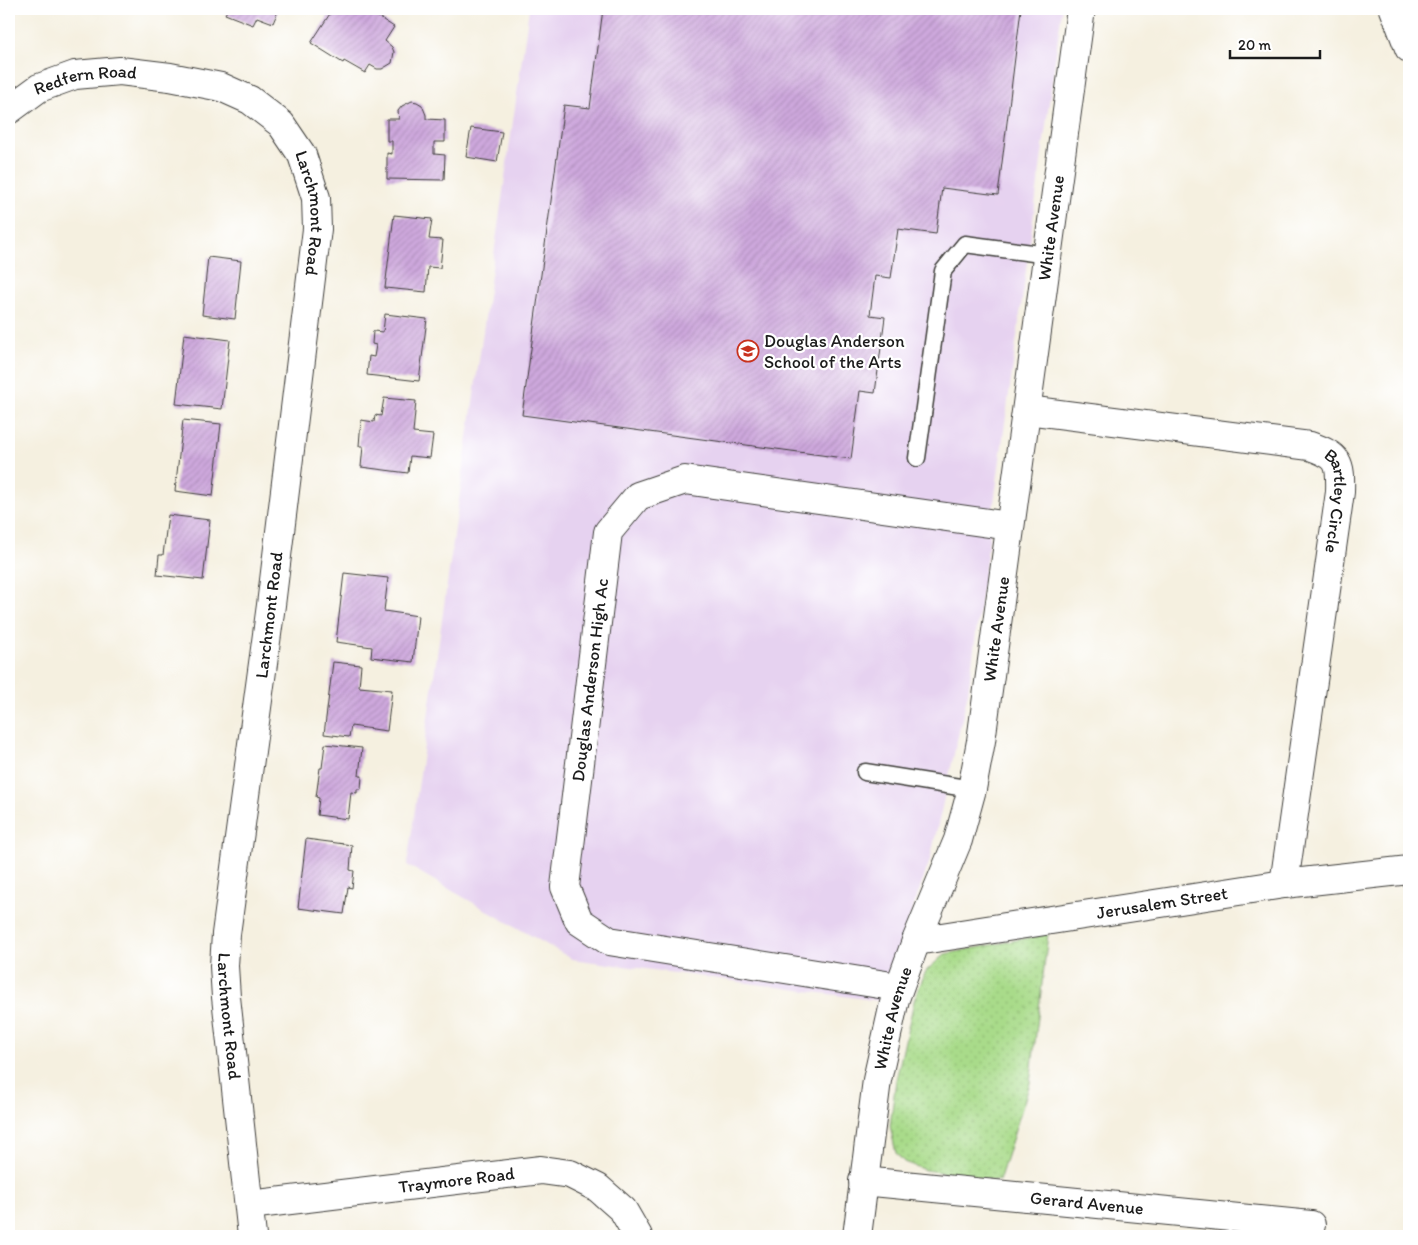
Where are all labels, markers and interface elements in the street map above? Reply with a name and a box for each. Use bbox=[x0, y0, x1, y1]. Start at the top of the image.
scale bar bbox=[1230, 28, 1320, 60]
text: 20 m bbox=[1238, 36, 1272, 54]
street label: Redfern Road bbox=[31, 60, 138, 100]
street label: Larchmont Road bbox=[290, 148, 328, 277]
street label: White Avenue bbox=[1033, 174, 1069, 282]
place label: Douglas Anderson School of the Arts bbox=[764, 330, 905, 373]
school or university icon: Douglas Anderson School of the Arts bbox=[736, 339, 760, 363]
street label: Bartley Circle bbox=[1320, 444, 1351, 555]
street label: Larchmont Road bbox=[250, 550, 288, 680]
street label: White Avenue bbox=[978, 575, 1014, 683]
street label: Douglas Anderson High Ac bbox=[567, 577, 613, 783]
street label: Jerusalem Street bbox=[1095, 882, 1230, 924]
street label: Larchmont Road bbox=[213, 952, 246, 1081]
street label: White Avenue bbox=[869, 963, 917, 1072]
street label: Traymore Road bbox=[397, 1162, 516, 1198]
street label: Gerard Avenue bbox=[1029, 1186, 1145, 1220]

